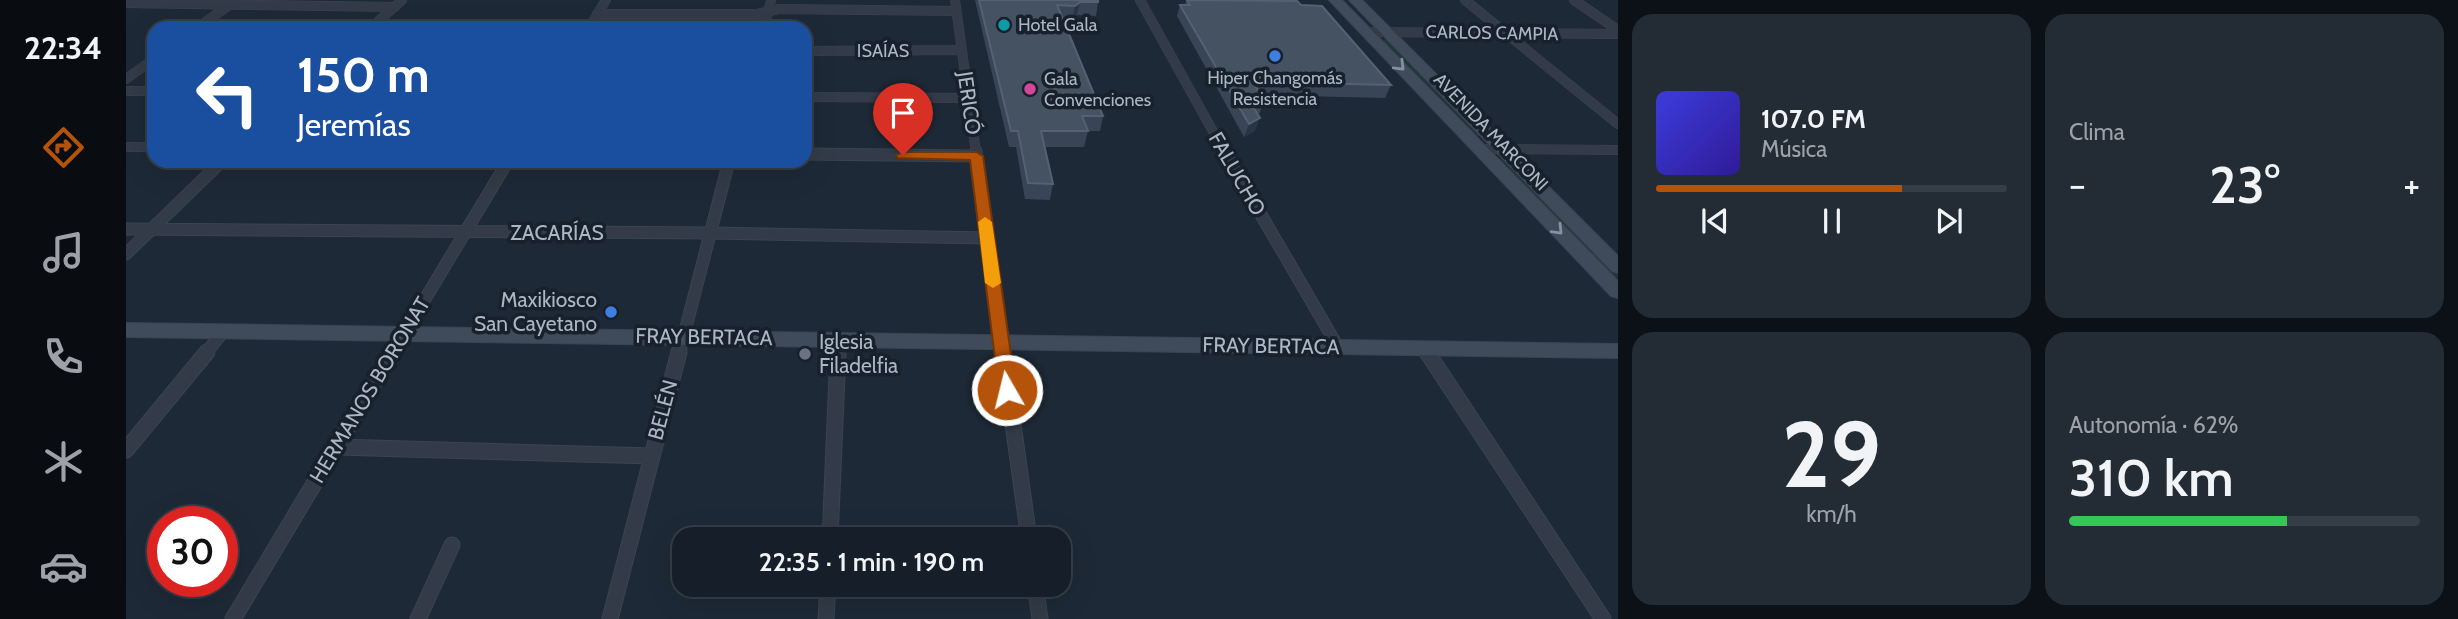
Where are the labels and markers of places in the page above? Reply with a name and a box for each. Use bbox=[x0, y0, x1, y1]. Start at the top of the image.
place label: Hotel Gala bbox=[1018, 14, 1098, 36]
marker: Hotel Gala bbox=[996, 17, 1012, 33]
marker: Hiper Changomás Resistencia bbox=[1267, 48, 1283, 64]
place label: Hiper Changomás Resistencia bbox=[1207, 67, 1343, 110]
place label: Gala Convenciones bbox=[1044, 68, 1151, 111]
marker: Gala Convenciones bbox=[1022, 81, 1038, 97]
pin bbox=[873, 83, 933, 155]
place label: Maxikiosco San Cayetano bbox=[474, 287, 597, 336]
marker: Maxikiosco San Cayetano bbox=[603, 304, 619, 320]
place label: Iglesia Filadelfia bbox=[819, 329, 898, 378]
marker: Iglesia Filadelfia bbox=[797, 346, 813, 362]

